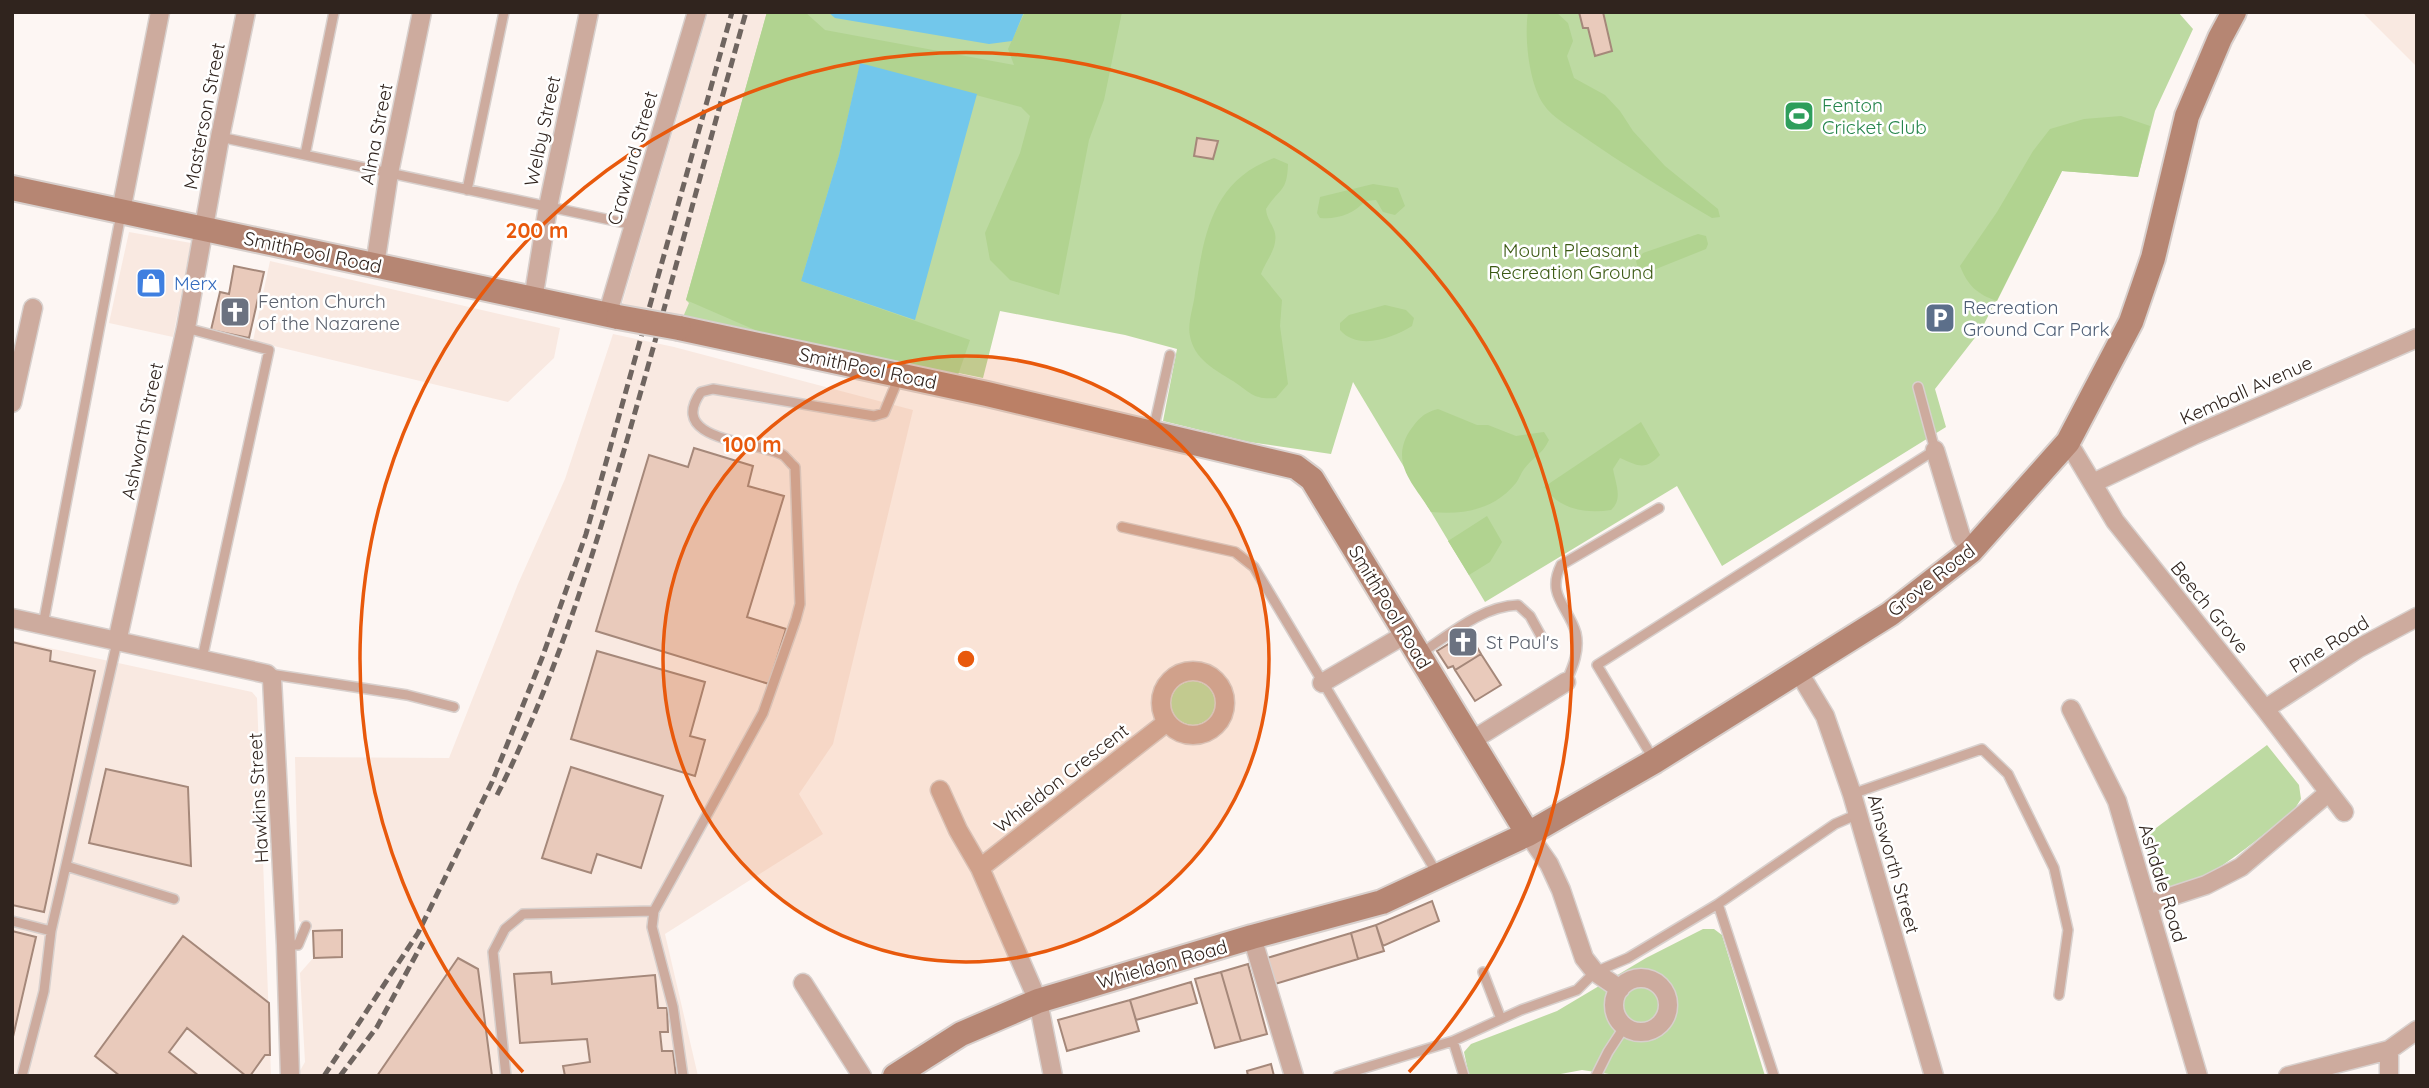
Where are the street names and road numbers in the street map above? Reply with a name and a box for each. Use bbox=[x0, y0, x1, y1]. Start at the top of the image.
street label: Masterson Street bbox=[178, 41, 230, 191]
street label: Welby Street bbox=[519, 73, 565, 189]
street label: Alma Street bbox=[354, 81, 398, 187]
street label: Crawfurd Street bbox=[601, 88, 663, 228]
street label: SmithPool Road bbox=[242, 226, 384, 278]
street label: SmithPool Road bbox=[797, 342, 939, 394]
street label: Kemball Avenue bbox=[2176, 350, 2316, 430]
street label: Ashworth Street bbox=[116, 360, 168, 502]
street label: Grove Road bbox=[1882, 538, 1980, 622]
street label: SmithPool Road bbox=[1344, 541, 1436, 673]
street label: Beech Grove bbox=[2165, 556, 2255, 658]
street label: Pine Road bbox=[2285, 610, 2373, 678]
street label: Whieldon Crescent bbox=[989, 718, 1133, 838]
street label: Hawkins Street bbox=[243, 732, 273, 864]
street label: Ainsworth Street bbox=[1863, 792, 1925, 936]
street label: Ashdale Road bbox=[2134, 821, 2192, 945]
street label: Whieldon Road bbox=[1094, 934, 1230, 994]

